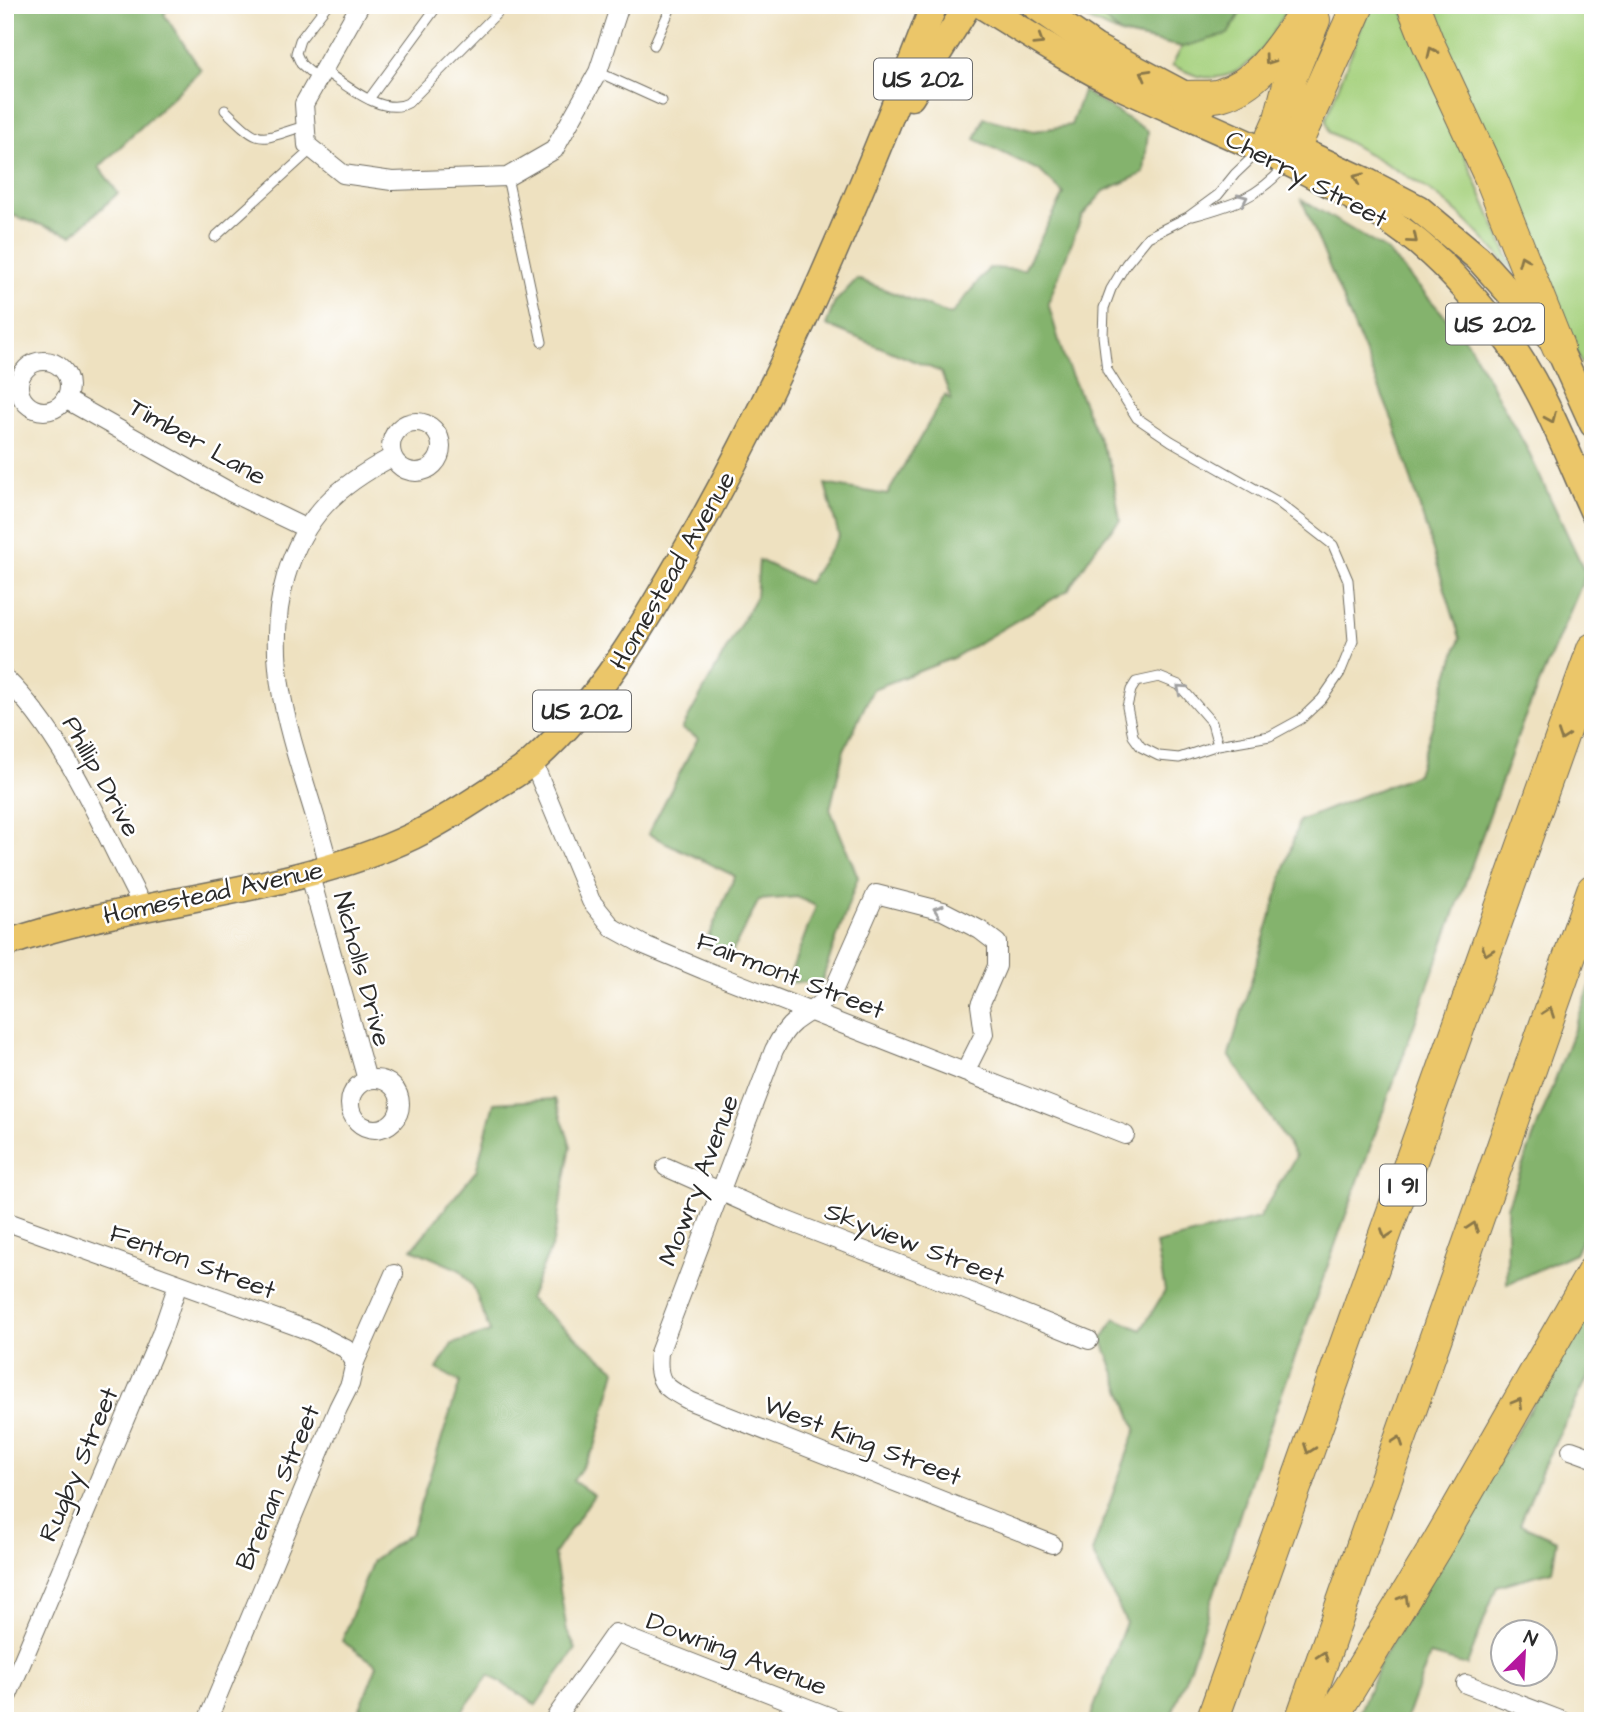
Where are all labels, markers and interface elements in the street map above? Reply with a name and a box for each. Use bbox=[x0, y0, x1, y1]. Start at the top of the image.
one-way arrow bbox=[1032, 33, 1045, 46]
one-way arrow bbox=[1426, 47, 1440, 59]
one-way arrow bbox=[1265, 52, 1278, 65]
road number: US 202 bbox=[874, 58, 972, 100]
one-way arrow bbox=[1140, 69, 1152, 82]
street label: Cherry Street bbox=[1218, 121, 1394, 239]
one-way arrow bbox=[1353, 172, 1365, 186]
one-way arrow bbox=[1235, 193, 1248, 207]
one-way arrow bbox=[1405, 231, 1418, 243]
one-way arrow bbox=[1518, 255, 1532, 267]
road number: US 202 bbox=[1446, 304, 1544, 344]
street label: Timber Lane bbox=[122, 389, 273, 494]
one-way arrow bbox=[1542, 411, 1556, 423]
street label: Homestead Avenue bbox=[601, 465, 744, 676]
one-way arrow bbox=[1176, 685, 1189, 698]
road number: US 202 bbox=[533, 690, 631, 732]
street label: Phillip Drive bbox=[53, 710, 149, 843]
one-way arrow bbox=[1557, 730, 1571, 742]
street label: Homestead Avenue bbox=[100, 852, 326, 934]
street label: Nicholls Drive bbox=[324, 888, 400, 1050]
one-way arrow bbox=[932, 904, 944, 918]
street label: Fairmont Street bbox=[692, 924, 890, 1028]
one-way arrow bbox=[1481, 944, 1495, 956]
one-way arrow bbox=[1541, 1007, 1555, 1019]
street label: Mowry Avenue bbox=[650, 1090, 750, 1272]
road number: I 91 bbox=[1380, 1164, 1426, 1205]
street label: Skyview Street bbox=[819, 1193, 1010, 1297]
street label: Fenton Street bbox=[105, 1215, 281, 1309]
one-way arrow bbox=[1465, 1221, 1479, 1233]
one-way arrow bbox=[1380, 1228, 1394, 1240]
street label: Rugby Street bbox=[30, 1381, 130, 1548]
street label: West King Street bbox=[758, 1387, 967, 1497]
one-way arrow bbox=[1510, 1398, 1523, 1410]
street label: Brenan Street bbox=[227, 1399, 329, 1576]
one-way arrow bbox=[1390, 1436, 1404, 1448]
one-way arrow bbox=[1303, 1442, 1317, 1454]
one-way arrow bbox=[1395, 1594, 1408, 1607]
street label: Downing Avenue bbox=[640, 1603, 832, 1707]
north arrow bbox=[1490, 1618, 1560, 1688]
text: N bbox=[1519, 1624, 1541, 1654]
one-way arrow bbox=[1315, 1651, 1329, 1663]

